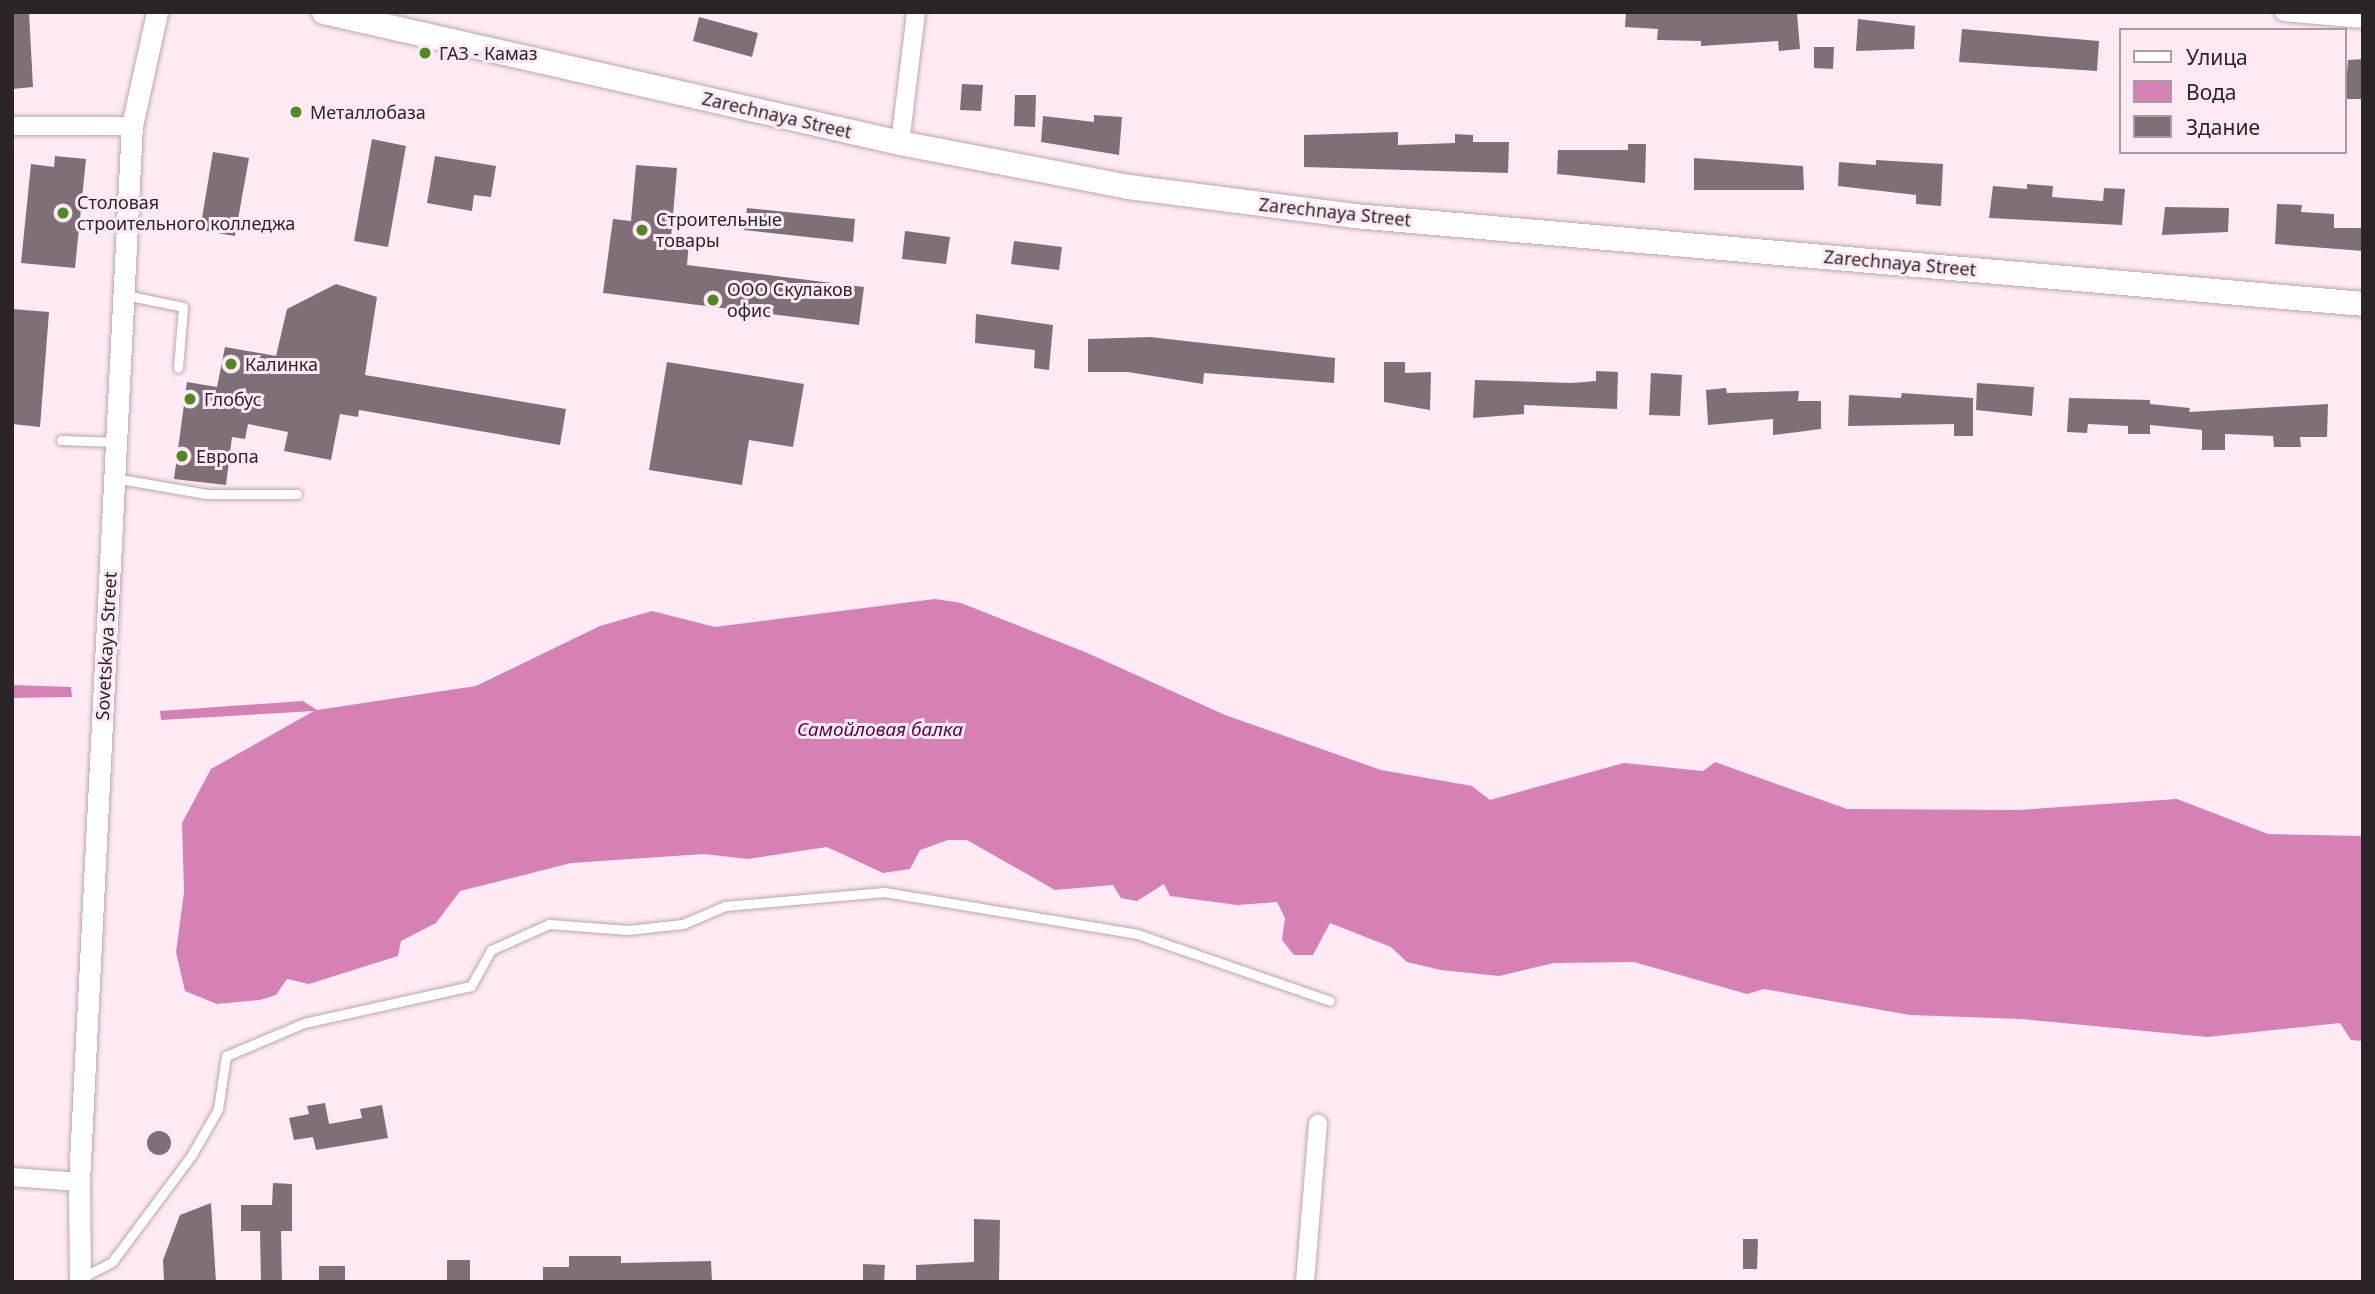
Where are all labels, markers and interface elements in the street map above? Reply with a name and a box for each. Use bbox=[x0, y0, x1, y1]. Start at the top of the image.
legend bbox=[2120, 28, 2347, 154]
place label: ГАЗ - Камаз bbox=[439, 42, 538, 64]
text: Улица bbox=[2186, 43, 2248, 71]
marker: ГАЗ - Камаз bbox=[417, 45, 433, 61]
text: Вода bbox=[2186, 78, 2236, 106]
street label: Zarechnaya Street bbox=[700, 87, 854, 143]
place label: Металлобаза bbox=[310, 101, 426, 123]
marker: Металлобаза bbox=[288, 104, 304, 120]
text: Здание bbox=[2186, 113, 2260, 141]
place label: Столовая строительного колледжа bbox=[77, 192, 295, 234]
street label: Zarechnaya Street bbox=[1258, 193, 1412, 231]
marker: Столовая строительного колледжа bbox=[55, 205, 71, 221]
place label: Строительные товары bbox=[656, 209, 782, 252]
marker: Строительные товары bbox=[634, 222, 650, 238]
street label: Zarechnaya Street bbox=[1823, 246, 1977, 280]
place label: ООО Скулаков офис bbox=[727, 279, 853, 322]
marker: ООО Скулаков офис bbox=[705, 292, 721, 308]
place label: Калинка bbox=[245, 353, 318, 375]
marker: Калинка bbox=[223, 356, 239, 372]
place label: Глобус bbox=[204, 388, 262, 410]
marker: Глобус bbox=[182, 391, 198, 407]
place label: Европа bbox=[196, 445, 259, 467]
marker: Европа bbox=[174, 448, 190, 464]
street label: Sovetskaya Street bbox=[91, 571, 121, 721]
water label: Самойловая балка bbox=[797, 719, 963, 741]

